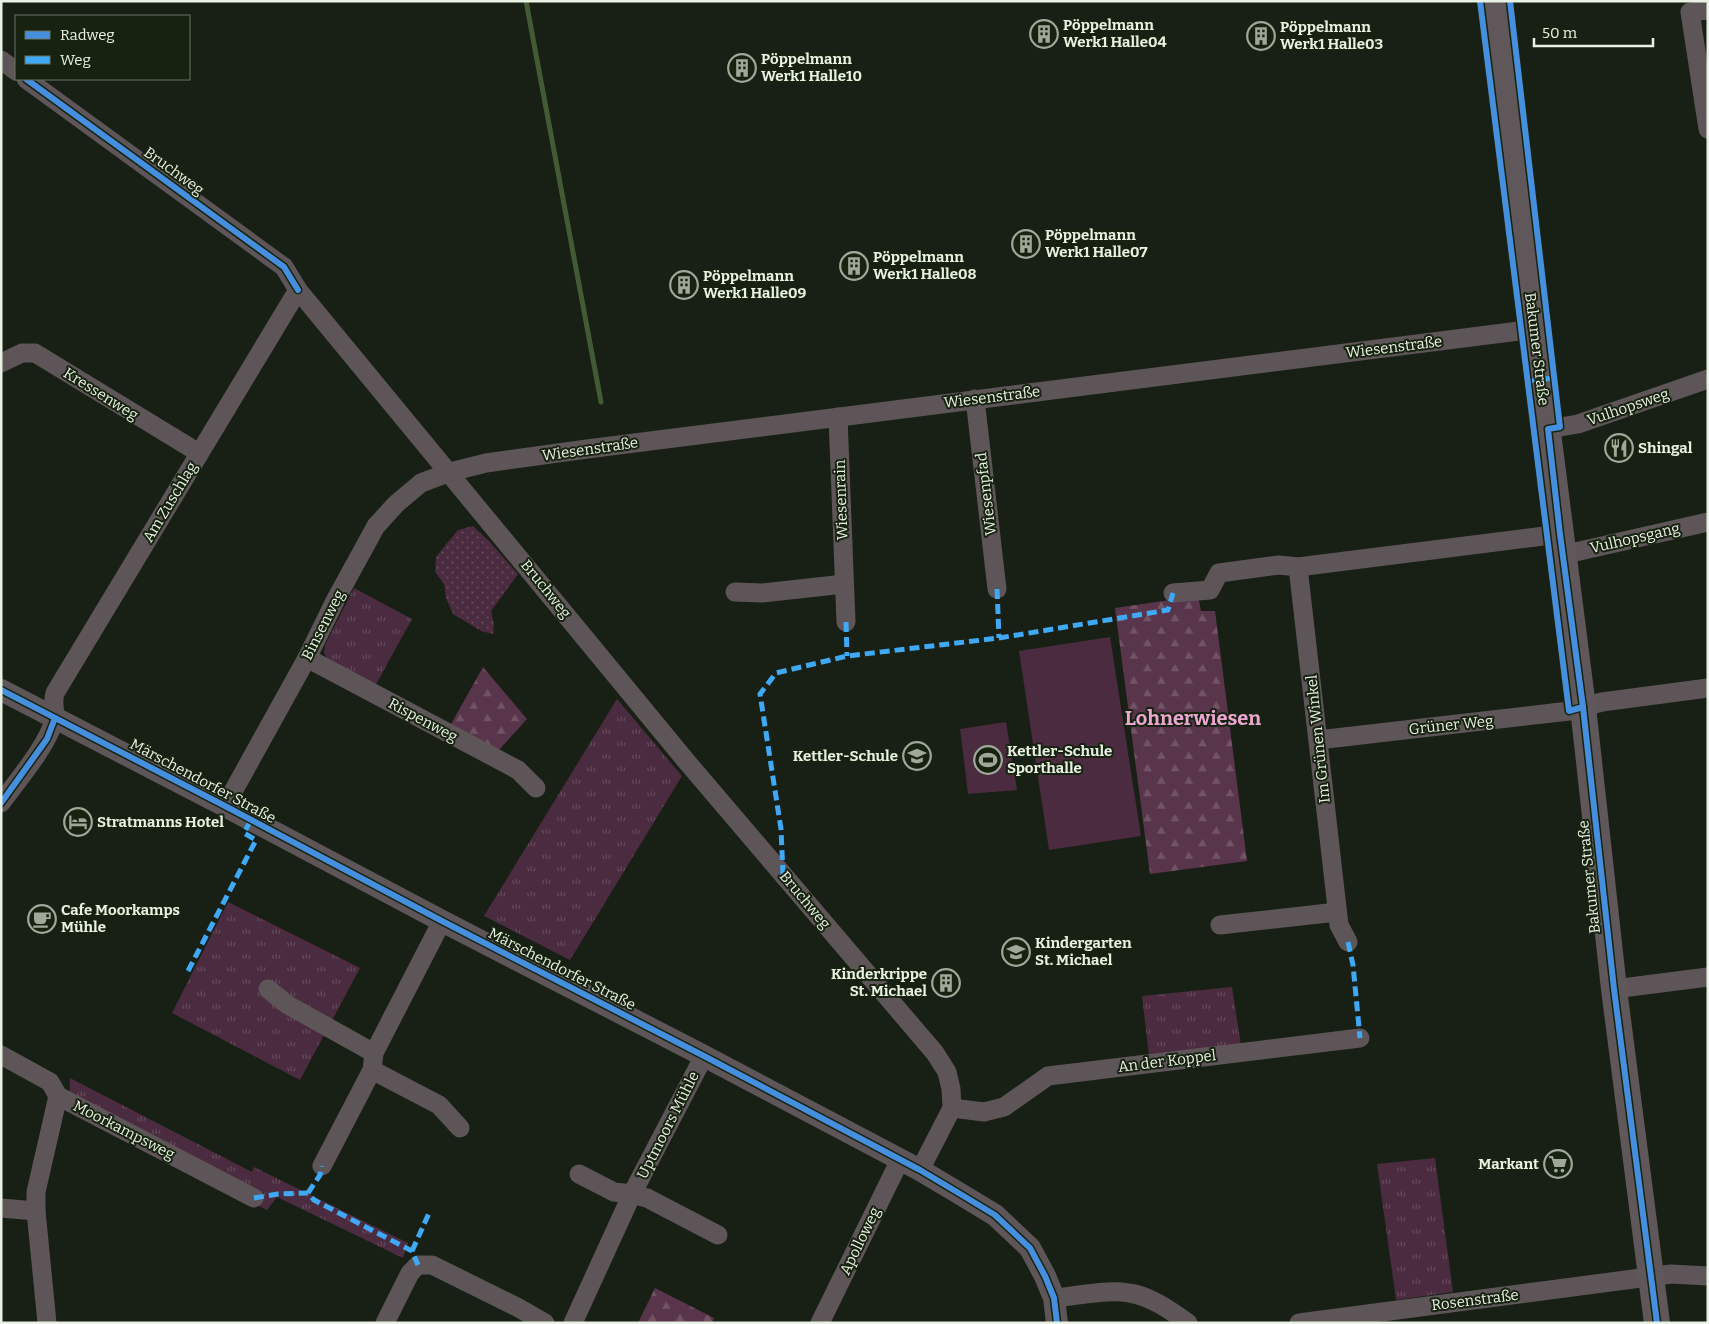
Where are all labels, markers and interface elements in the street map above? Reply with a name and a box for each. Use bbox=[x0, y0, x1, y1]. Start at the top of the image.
legend bbox=[15, 15, 190, 80]
scale bar bbox=[1534, 15, 1653, 47]
place label: Pöppelmann Werk1 Halle04 bbox=[1063, 16, 1167, 51]
place label: Pöppelmann Werk1 Halle03 bbox=[1280, 18, 1383, 53]
building icon: Pöppelmann Werk1 Halle04 bbox=[1029, 19, 1059, 49]
building icon: Pöppelmann Werk1 Halle03 bbox=[1246, 21, 1276, 51]
text: 50 m bbox=[1542, 24, 1578, 42]
text: Radweg bbox=[60, 26, 115, 44]
place label: Pöppelmann Werk1 Halle10 bbox=[761, 50, 862, 85]
text: Weg bbox=[60, 51, 91, 69]
building icon: Pöppelmann Werk1 Halle10 bbox=[727, 53, 757, 83]
street label: Bruchweg bbox=[140, 143, 208, 199]
place label: Pöppelmann Werk1 Halle07 bbox=[1045, 226, 1148, 261]
building icon: Pöppelmann Werk1 Halle07 bbox=[1011, 229, 1041, 259]
place label: Pöppelmann Werk1 Halle08 bbox=[873, 248, 977, 283]
building icon: Pöppelmann Werk1 Halle08 bbox=[839, 251, 869, 281]
place label: Pöppelmann Werk1 Halle09 bbox=[703, 267, 807, 302]
building icon: Pöppelmann Werk1 Halle09 bbox=[669, 270, 699, 300]
street label: Bakumer Straße bbox=[1521, 291, 1553, 407]
street label: Wiesenstraße bbox=[1345, 332, 1443, 362]
street label: Kressenweg bbox=[60, 364, 142, 424]
street label: Wiesenstraße bbox=[943, 382, 1041, 412]
street label: Vulhopsweg bbox=[1585, 385, 1671, 429]
street label: Wiesenstraße bbox=[541, 433, 639, 465]
restaurant icon: Shingal bbox=[1604, 433, 1634, 463]
place label: Shingal bbox=[1638, 439, 1693, 457]
street label: Wiesenpfad bbox=[972, 451, 1000, 536]
street label: Am Zuschlag bbox=[139, 459, 201, 545]
street label: Wiesenrain bbox=[831, 459, 851, 541]
street label: Vulhopsgang bbox=[1588, 519, 1682, 557]
street label: Bruchweg bbox=[517, 556, 575, 622]
street label: Binsenweg bbox=[298, 587, 348, 663]
street label: Im Grünen Winkel bbox=[1302, 674, 1334, 804]
street label: Rispenweg bbox=[385, 694, 461, 746]
district label: Lohnerwiesen bbox=[1125, 706, 1261, 730]
street label: Grüner Weg bbox=[1408, 712, 1494, 738]
street label: Märschendorfer Straße bbox=[127, 735, 279, 827]
school or university icon: Kettler-Schule bbox=[902, 741, 932, 771]
place label: Kettler-Schule Sporthalle bbox=[1007, 742, 1112, 777]
sports icon: Kettler-Schule Sporthalle bbox=[973, 745, 1003, 775]
place label: Kettler-Schule bbox=[793, 747, 898, 765]
hotel icon: Stratmanns Hotel bbox=[63, 807, 93, 837]
place label: Stratmanns Hotel bbox=[97, 813, 224, 831]
street label: Bakumer Straße bbox=[1574, 820, 1604, 934]
street label: Bruchweg bbox=[776, 867, 834, 933]
place label: Cafe Moorkamps Mühle bbox=[61, 901, 180, 936]
cafe icon: Cafe Moorkamps Mühle bbox=[27, 904, 57, 934]
street label: Märschendorfer Straße bbox=[485, 924, 639, 1014]
place label: Kindergarten St. Michael bbox=[1035, 934, 1132, 969]
school or university icon: Kindergarten St. Michael bbox=[1001, 937, 1031, 967]
place label: Kinderkrippe St. Michael bbox=[831, 965, 927, 1000]
building icon: Kinderkrippe St. Michael bbox=[931, 968, 961, 998]
street label: An der Koppel bbox=[1117, 1046, 1217, 1076]
street label: Uptmoors Mühle bbox=[633, 1068, 703, 1182]
street label: Moorkampsweg bbox=[70, 1097, 178, 1163]
supermarket icon: Markant bbox=[1543, 1149, 1573, 1179]
place label: Markant bbox=[1478, 1155, 1539, 1173]
street label: Apolloweg bbox=[836, 1204, 884, 1278]
street label: Rosenstraße bbox=[1430, 1286, 1520, 1314]

